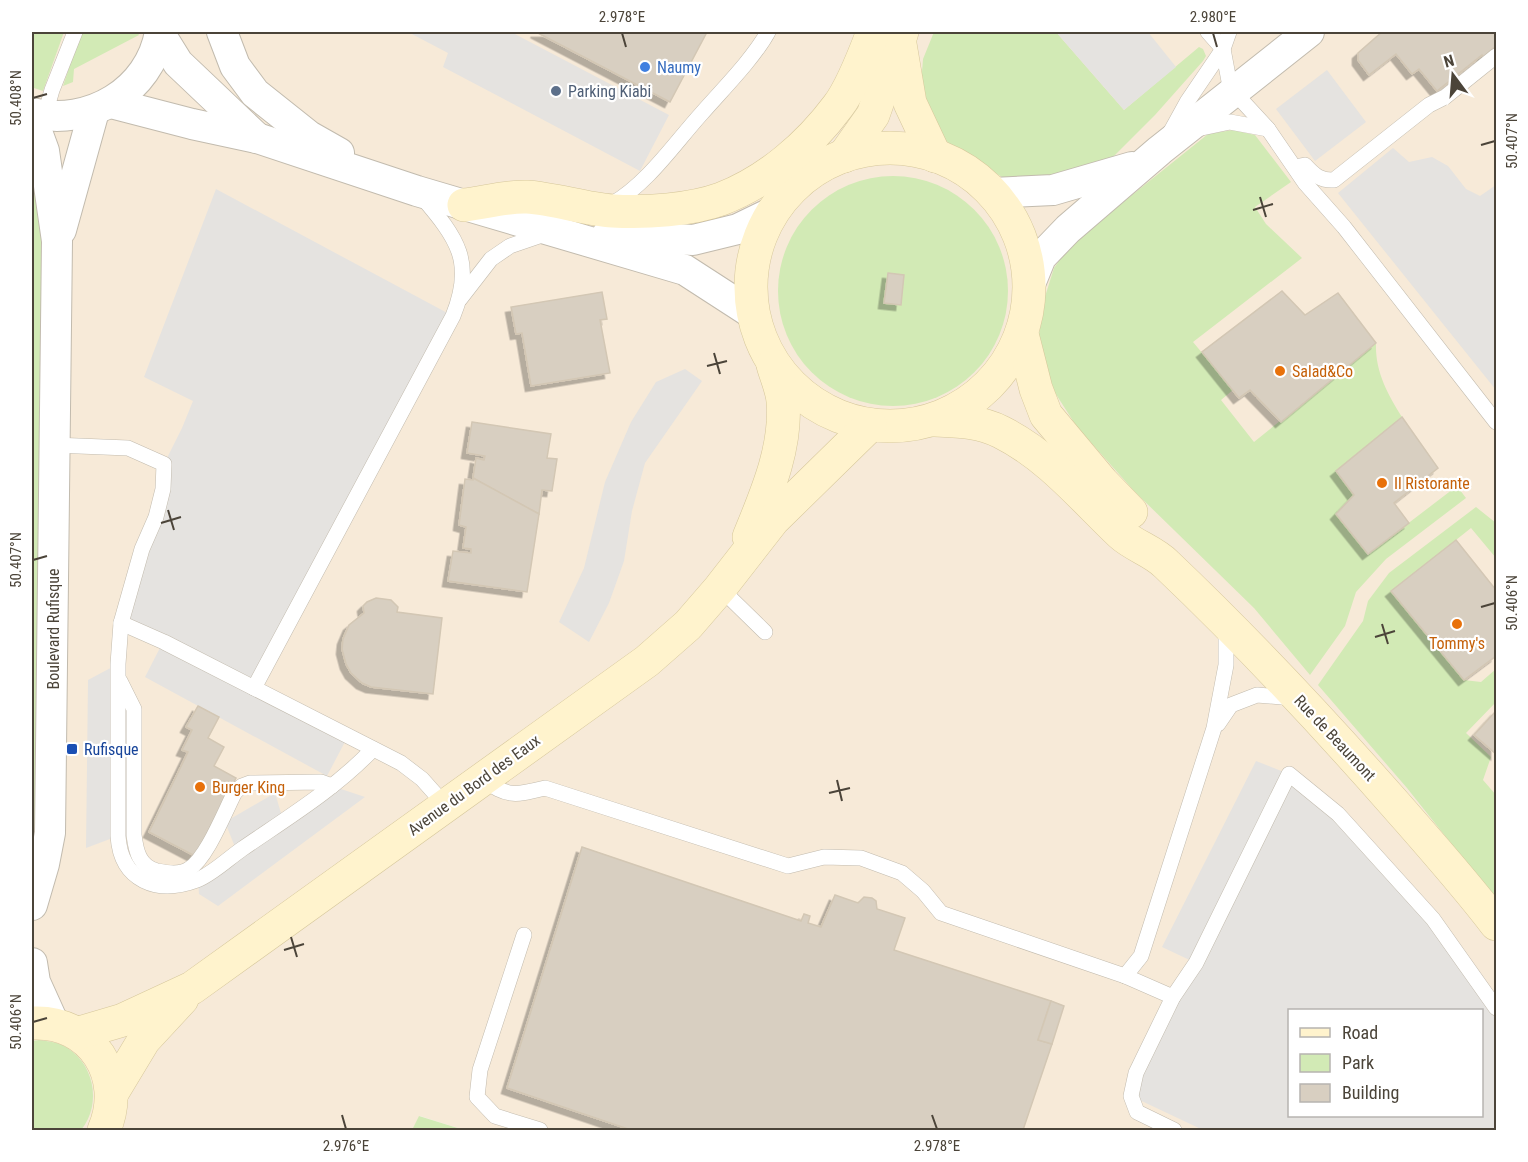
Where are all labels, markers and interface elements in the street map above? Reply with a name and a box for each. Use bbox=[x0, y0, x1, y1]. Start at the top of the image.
text: 2.978°E bbox=[599, 8, 645, 26]
text: 2.980°E bbox=[1190, 8, 1236, 26]
north arrow bbox=[1423, 45, 1483, 105]
text: N bbox=[1442, 51, 1456, 72]
place label: Naumy bbox=[657, 58, 701, 77]
marker: Naumy bbox=[638, 60, 652, 74]
text: 50.408°N bbox=[7, 70, 25, 126]
place label: Parking Kiabi bbox=[568, 82, 651, 101]
marker: Parking Kiabi bbox=[549, 84, 563, 98]
text: 50.407°N bbox=[1503, 113, 1521, 169]
place label: Salad&Co bbox=[1292, 362, 1353, 381]
marker: Salad&Co bbox=[1273, 364, 1287, 378]
place label: Il Ristorante bbox=[1394, 474, 1470, 493]
marker: Il Ristorante bbox=[1375, 476, 1389, 490]
text: 50.407°N bbox=[7, 532, 25, 588]
street label: Boulevard Rufisque bbox=[44, 569, 63, 689]
text: 50.406°N bbox=[1503, 575, 1521, 631]
marker: Tommy's bbox=[1450, 617, 1464, 631]
place label: Tommy's bbox=[1429, 634, 1485, 653]
street label: Rue de Beaumont bbox=[1290, 691, 1380, 785]
street label: Avenue du Bord des Eaux bbox=[404, 731, 544, 839]
place label: Rufisque bbox=[84, 740, 139, 759]
marker: Rufisque bbox=[65, 742, 79, 756]
place label: Burger King bbox=[212, 778, 285, 797]
marker: Burger King bbox=[193, 780, 207, 794]
text: 50.406°N bbox=[7, 994, 25, 1050]
legend bbox=[1288, 1009, 1483, 1117]
text: Road bbox=[1342, 1022, 1378, 1043]
text: Park bbox=[1342, 1052, 1374, 1073]
text: Building bbox=[1342, 1082, 1399, 1103]
text: 2.976°E bbox=[323, 1137, 369, 1155]
text: 2.978°E bbox=[914, 1137, 960, 1155]

